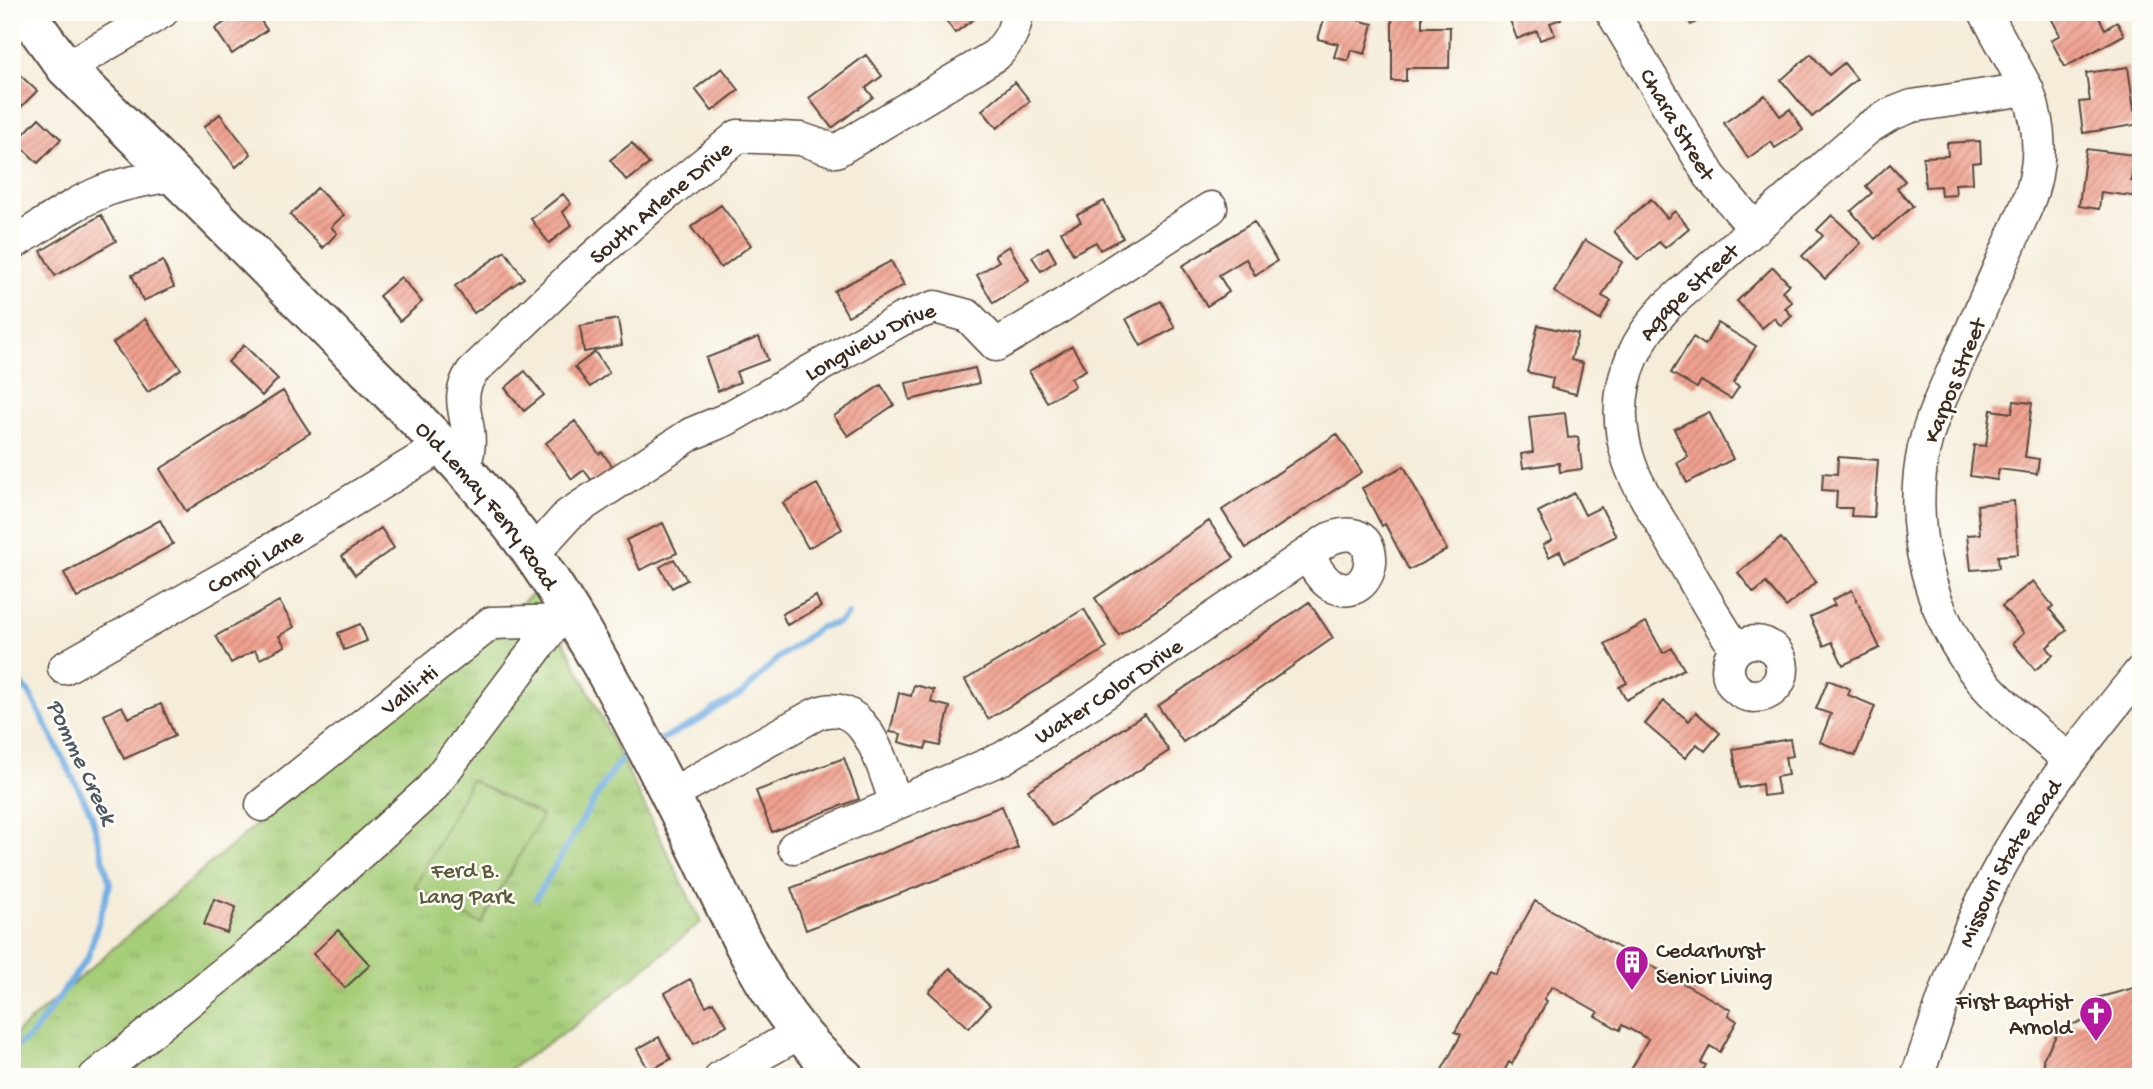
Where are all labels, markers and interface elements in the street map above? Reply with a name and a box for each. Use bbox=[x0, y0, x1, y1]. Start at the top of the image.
street label: Chara Street bbox=[1632, 65, 1720, 188]
street label: South Arlene Drive bbox=[585, 136, 739, 271]
street label: Agape Street bbox=[1634, 238, 1747, 347]
street label: Longview Drive bbox=[801, 298, 941, 389]
street label: Karpos Street bbox=[1919, 314, 1994, 448]
street label: Old Lemay Ferry Road bbox=[408, 416, 563, 597]
street label: Compi Lane bbox=[204, 523, 310, 602]
street label: Water Color Drive bbox=[1030, 633, 1190, 752]
street label: Valli-Hi bbox=[376, 660, 445, 723]
water label: Pomme Creek bbox=[38, 695, 122, 832]
street label: Missouri State Road bbox=[1954, 774, 2070, 952]
park label: Ferd B. Lang Park bbox=[419, 859, 516, 912]
place label: Cedarhurst Senior Living bbox=[1656, 939, 1773, 992]
building icon: Cedarhurst Senior Living bbox=[1613, 943, 1651, 992]
place label: First Baptist Arnold bbox=[1955, 990, 2074, 1043]
church icon: First Baptist Arnold bbox=[2077, 994, 2115, 1043]

